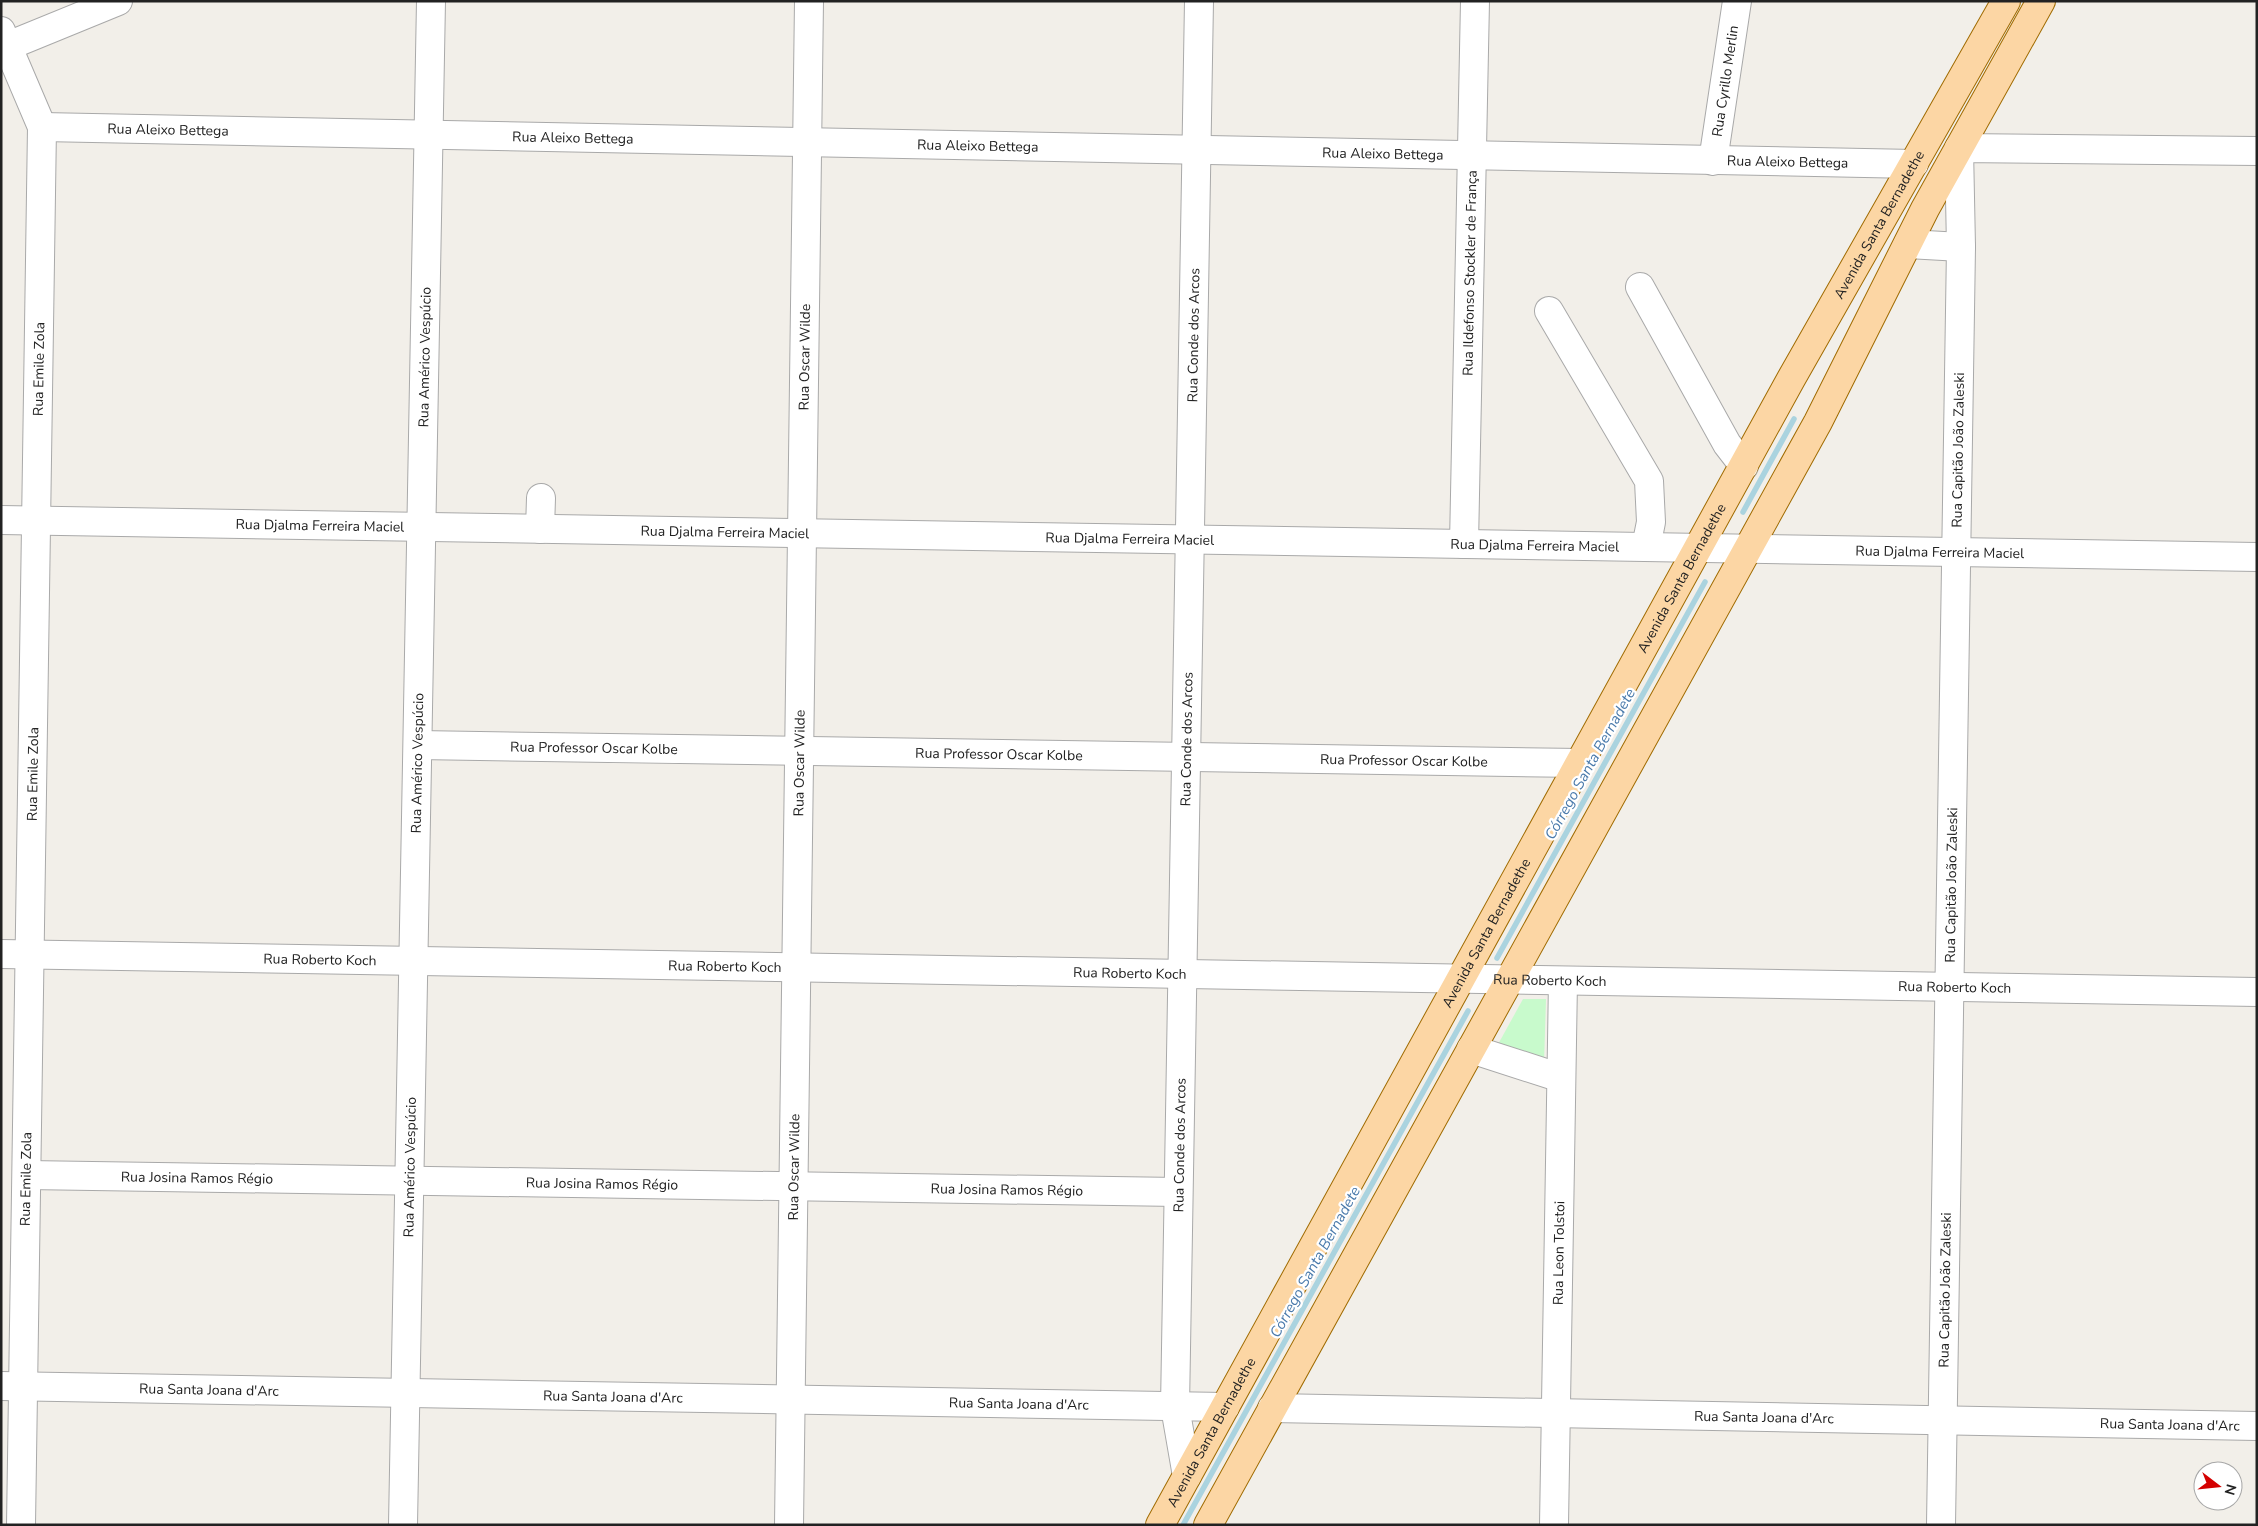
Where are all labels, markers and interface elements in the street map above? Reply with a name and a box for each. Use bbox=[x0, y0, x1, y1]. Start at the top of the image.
street label: Rua Cyrillo Merlin bbox=[1707, 24, 1743, 138]
street label: Rua Aleixo Bettega bbox=[107, 119, 229, 140]
street label: Rua Aleixo Bettega bbox=[512, 127, 634, 148]
street label: Rua Aleixo Bettega bbox=[917, 135, 1039, 156]
street label: Rua Aleixo Bettega bbox=[1322, 143, 1444, 164]
street label: Avenida Santa Bernadethe bbox=[1829, 147, 1929, 302]
street label: Rua Aleixo Bettega bbox=[1727, 151, 1849, 172]
street label: Rua Ildefonso Stockler de França bbox=[1458, 170, 1481, 376]
street label: Rua Conde dos Arcos bbox=[1183, 268, 1204, 403]
street label: Rua Américo Vespúcio bbox=[414, 287, 435, 428]
street label: Rua Oscar Wilde bbox=[794, 304, 815, 411]
street label: Rua Emile Zola bbox=[29, 322, 49, 416]
street label: Rua Capitão João Zaleski bbox=[1947, 372, 1969, 528]
street label: Avenida Santa Bernadethe bbox=[1633, 500, 1730, 656]
street label: Rua Djalma Ferreira Maciel bbox=[235, 514, 405, 536]
street label: Rua Djalma Ferreira Maciel bbox=[640, 521, 810, 543]
street label: Rua Djalma Ferreira Maciel bbox=[1045, 528, 1215, 549]
street label: Rua Djalma Ferreira Maciel bbox=[1450, 534, 1620, 556]
street label: Rua Djalma Ferreira Maciel bbox=[1855, 541, 2025, 563]
street label: Rua Conde dos Arcos bbox=[1176, 671, 1197, 807]
water label: Córrego Santa Bernadete bbox=[1540, 685, 1640, 843]
street label: Rua Américo Vespúcio bbox=[406, 693, 428, 834]
street label: Rua Oscar Wilde bbox=[789, 710, 809, 816]
street label: Rua Emile Zola bbox=[23, 727, 43, 821]
street label: Rua Professor Oscar Kolbe bbox=[510, 737, 678, 759]
street label: Rua Professor Oscar Kolbe bbox=[915, 743, 1083, 765]
street label: Rua Professor Oscar Kolbe bbox=[1320, 749, 1488, 771]
street label: Rua Capitão João Zaleski bbox=[1940, 807, 1962, 963]
street label: Avenida Santa Bernadethe bbox=[1437, 855, 1535, 1011]
street label: Rua Roberto Koch bbox=[263, 949, 377, 970]
street label: Rua Roberto Koch bbox=[668, 956, 782, 977]
street label: Rua Roberto Koch bbox=[1073, 963, 1187, 983]
street label: Rua Roberto Koch bbox=[1493, 970, 1607, 991]
street label: Rua Roberto Koch bbox=[1898, 976, 2012, 997]
street label: Rua Conde dos Arcos bbox=[1169, 1077, 1190, 1212]
street label: Rua Américo Vespúcio bbox=[399, 1096, 420, 1237]
street label: Rua Oscar Wilde bbox=[783, 1114, 804, 1220]
street label: Rua Emile Zola bbox=[16, 1132, 36, 1226]
street label: Rua Josina Ramos Régio bbox=[121, 1167, 274, 1188]
street label: Rua Josina Ramos Régio bbox=[526, 1173, 678, 1194]
street label: Rua Josina Ramos Régio bbox=[931, 1179, 1083, 1200]
water label: Córrego Santa Bernadete bbox=[1265, 1183, 1365, 1341]
street label: Rua Leon Tolstoi bbox=[1548, 1201, 1569, 1305]
street label: Rua Capitão João Zaleski bbox=[1934, 1212, 1955, 1368]
street label: Avenida Santa Bernadethe bbox=[1162, 1354, 1260, 1510]
street label: Rua Santa Joana d'Arc bbox=[139, 1379, 280, 1400]
street label: Rua Santa Joana d'Arc bbox=[543, 1386, 684, 1407]
street label: Rua Santa Joana d'Arc bbox=[949, 1393, 1089, 1414]
street label: Rua Santa Joana d'Arc bbox=[1694, 1406, 1835, 1428]
street label: Rua Santa Joana d'Arc bbox=[2100, 1414, 2240, 1435]
north arrow bbox=[2193, 1461, 2243, 1511]
text: N bbox=[2219, 1482, 2241, 1497]

